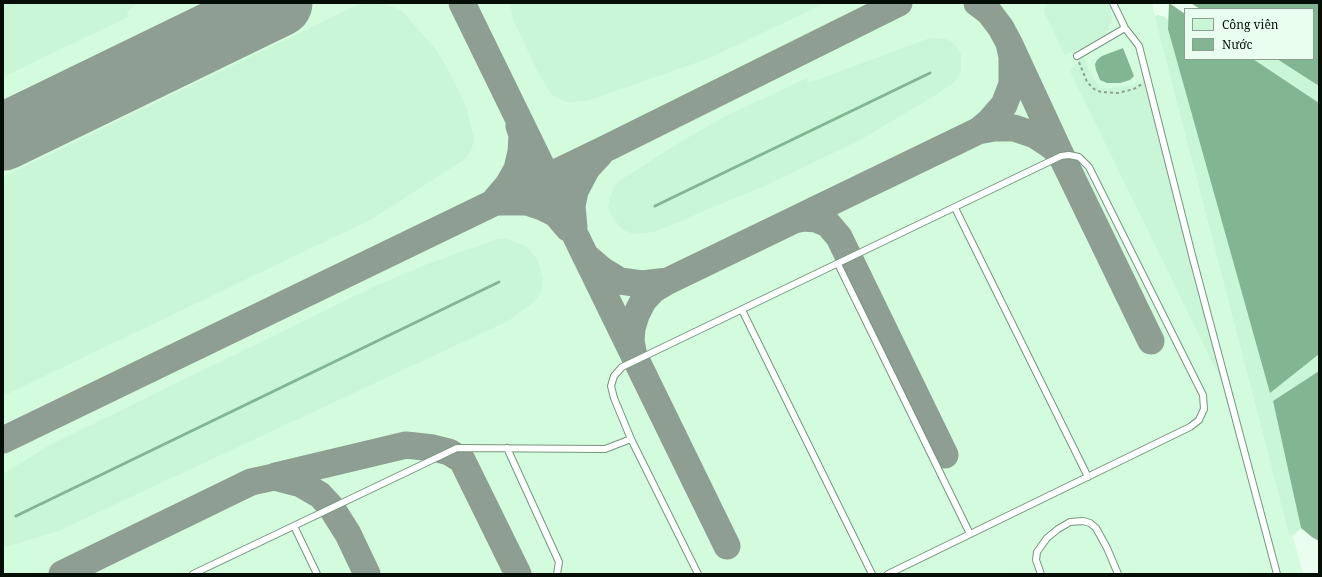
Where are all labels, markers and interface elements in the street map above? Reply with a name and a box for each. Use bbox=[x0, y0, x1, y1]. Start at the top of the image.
legend bbox=[1184, 8, 1314, 60]
text: Công viên bbox=[1222, 16, 1279, 33]
text: Nước bbox=[1222, 36, 1252, 53]

